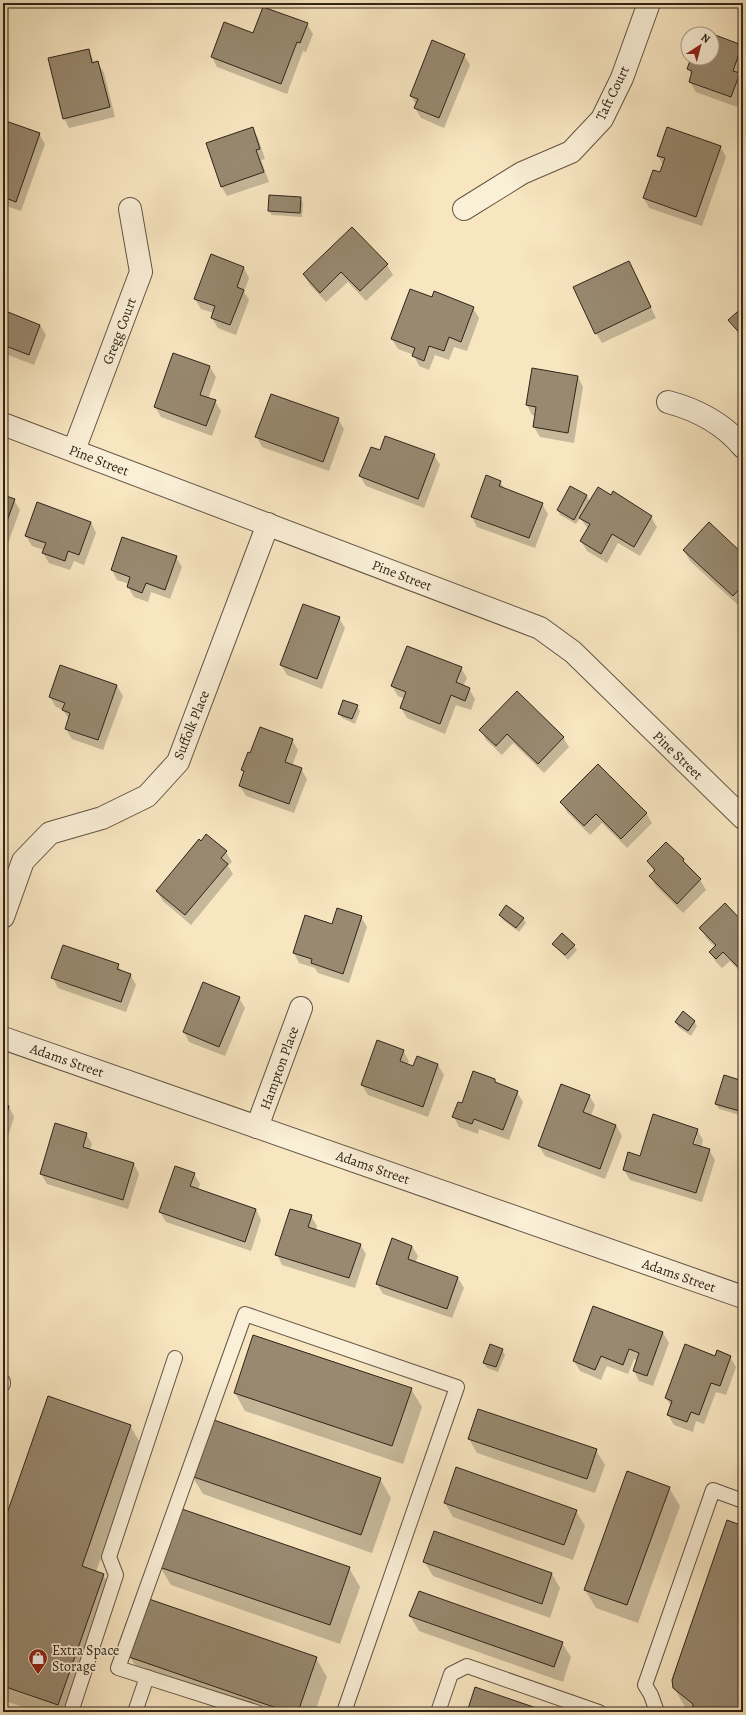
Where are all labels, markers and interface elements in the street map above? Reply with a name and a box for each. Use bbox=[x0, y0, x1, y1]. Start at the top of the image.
north arrow bbox=[680, 26, 720, 66]
text: N bbox=[698, 30, 713, 47]
street label: Taft Court bbox=[591, 62, 634, 124]
street label: Gregg Court bbox=[98, 295, 141, 367]
street label: Pine Street bbox=[66, 440, 132, 481]
street label: Pine Street bbox=[369, 555, 435, 596]
street label: Suffolk Place bbox=[169, 688, 214, 763]
street label: Pine Street bbox=[649, 727, 707, 784]
street label: Hampton Place bbox=[256, 1024, 303, 1113]
street label: Adams Street bbox=[27, 1039, 106, 1082]
street label: Adams Street bbox=[333, 1146, 412, 1189]
street label: Adams Street bbox=[639, 1254, 718, 1297]
place label: Extra Space Storage bbox=[52, 1641, 119, 1676]
shop icon: Extra Space Storage bbox=[27, 1647, 49, 1675]

